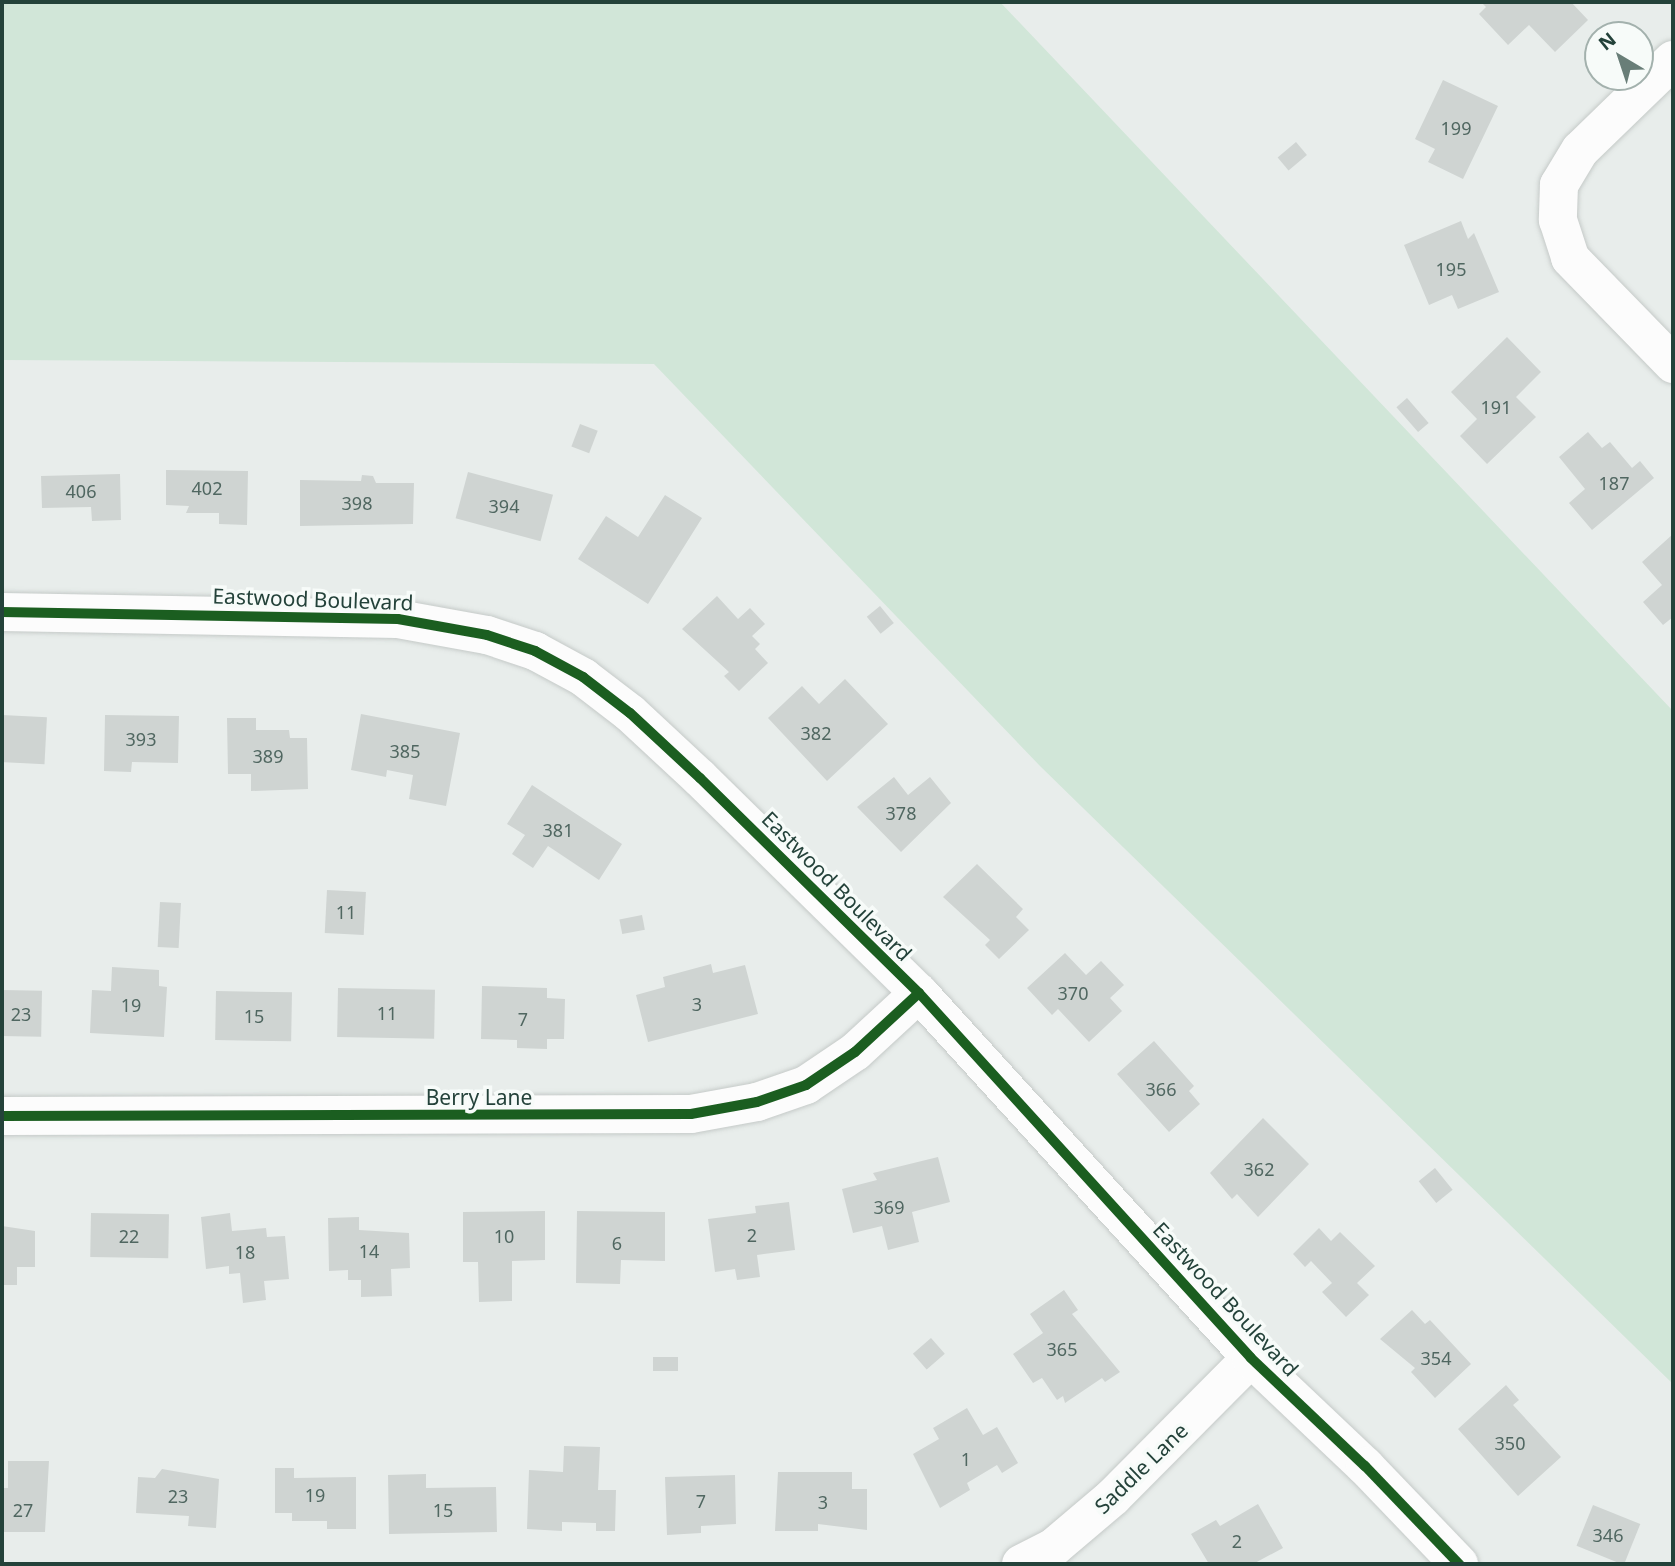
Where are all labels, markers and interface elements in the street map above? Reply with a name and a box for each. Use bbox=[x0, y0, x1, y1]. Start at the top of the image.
north arrow bbox=[1584, 21, 1654, 91]
text: N bbox=[1593, 26, 1621, 56]
house number: 199 bbox=[1441, 117, 1471, 139]
house number: 195 bbox=[1436, 258, 1466, 280]
house number: 191 bbox=[1481, 396, 1511, 418]
house number: 187 bbox=[1599, 472, 1629, 494]
house number: 402 bbox=[192, 477, 222, 499]
house number: 406 bbox=[66, 480, 96, 502]
house number: 398 bbox=[342, 492, 372, 514]
house number: 394 bbox=[489, 495, 519, 517]
street label: Eastwood Boulevard bbox=[212, 583, 414, 615]
house number: 382 bbox=[801, 722, 831, 744]
house number: 393 bbox=[126, 728, 156, 750]
house number: 385 bbox=[390, 740, 420, 762]
house number: 389 bbox=[253, 745, 283, 767]
house number: 378 bbox=[886, 802, 916, 824]
street label: Eastwood Boulevard bbox=[757, 806, 917, 966]
house number: 381 bbox=[543, 819, 573, 841]
house number: 11 bbox=[336, 901, 356, 923]
house number: 370 bbox=[1058, 982, 1088, 1004]
house number: 3 bbox=[692, 993, 702, 1015]
house number: 19 bbox=[121, 994, 141, 1016]
house number: 11 bbox=[377, 1002, 397, 1024]
house number: 23 bbox=[11, 1003, 31, 1025]
house number: 15 bbox=[244, 1005, 264, 1027]
house number: 7 bbox=[518, 1008, 528, 1030]
house number: 366 bbox=[1146, 1078, 1176, 1100]
street label: Berry Lane bbox=[426, 1084, 532, 1110]
house number: 362 bbox=[1244, 1158, 1274, 1180]
house number: 369 bbox=[874, 1196, 904, 1218]
street label: Eastwood Boulevard bbox=[1148, 1217, 1304, 1381]
house number: 2 bbox=[747, 1224, 757, 1246]
house number: 22 bbox=[119, 1225, 139, 1247]
house number: 10 bbox=[494, 1225, 514, 1247]
house number: 6 bbox=[612, 1232, 622, 1254]
house number: 14 bbox=[359, 1240, 379, 1262]
house number: 18 bbox=[235, 1241, 255, 1263]
house number: 365 bbox=[1047, 1338, 1077, 1360]
house number: 354 bbox=[1421, 1347, 1451, 1369]
street label: Saddle Lane bbox=[1089, 1417, 1193, 1519]
house number: 350 bbox=[1495, 1432, 1525, 1454]
house number: 1 bbox=[961, 1448, 971, 1470]
house number: 19 bbox=[305, 1484, 325, 1506]
house number: 23 bbox=[168, 1485, 188, 1507]
house number: 7 bbox=[696, 1490, 706, 1512]
house number: 3 bbox=[818, 1491, 828, 1513]
house number: 27 bbox=[13, 1499, 33, 1521]
house number: 15 bbox=[433, 1499, 453, 1521]
house number: 346 bbox=[1593, 1524, 1623, 1546]
house number: 2 bbox=[1232, 1530, 1242, 1552]

